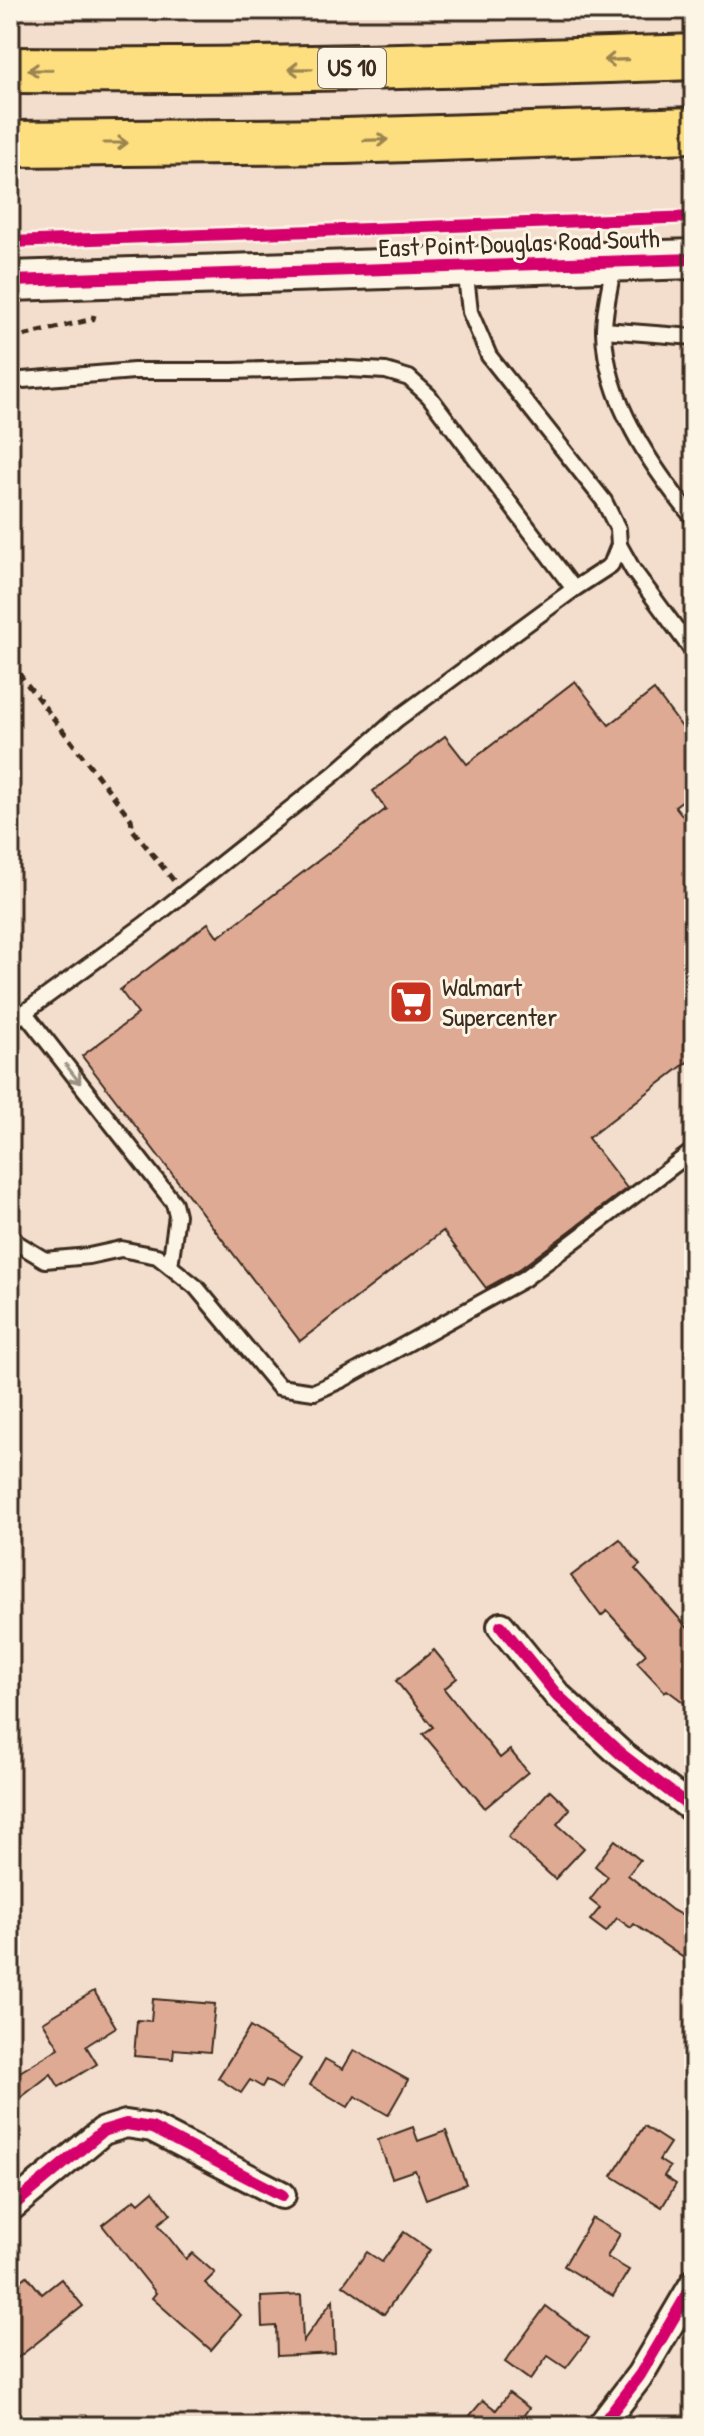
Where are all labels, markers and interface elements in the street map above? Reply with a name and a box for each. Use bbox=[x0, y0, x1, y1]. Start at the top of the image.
road number: US 10 bbox=[318, 48, 386, 88]
one-way arrow bbox=[603, 52, 630, 67]
one-way arrow bbox=[287, 61, 314, 77]
one-way arrow bbox=[27, 62, 54, 78]
one-way arrow bbox=[362, 133, 389, 148]
one-way arrow bbox=[102, 135, 129, 151]
street label: East Point Douglas Road South bbox=[378, 220, 660, 265]
place label: Walmart Supercenter bbox=[442, 969, 557, 1034]
supermarket icon: Walmart Supercenter bbox=[387, 978, 435, 1026]
one-way arrow bbox=[64, 1063, 81, 1084]

